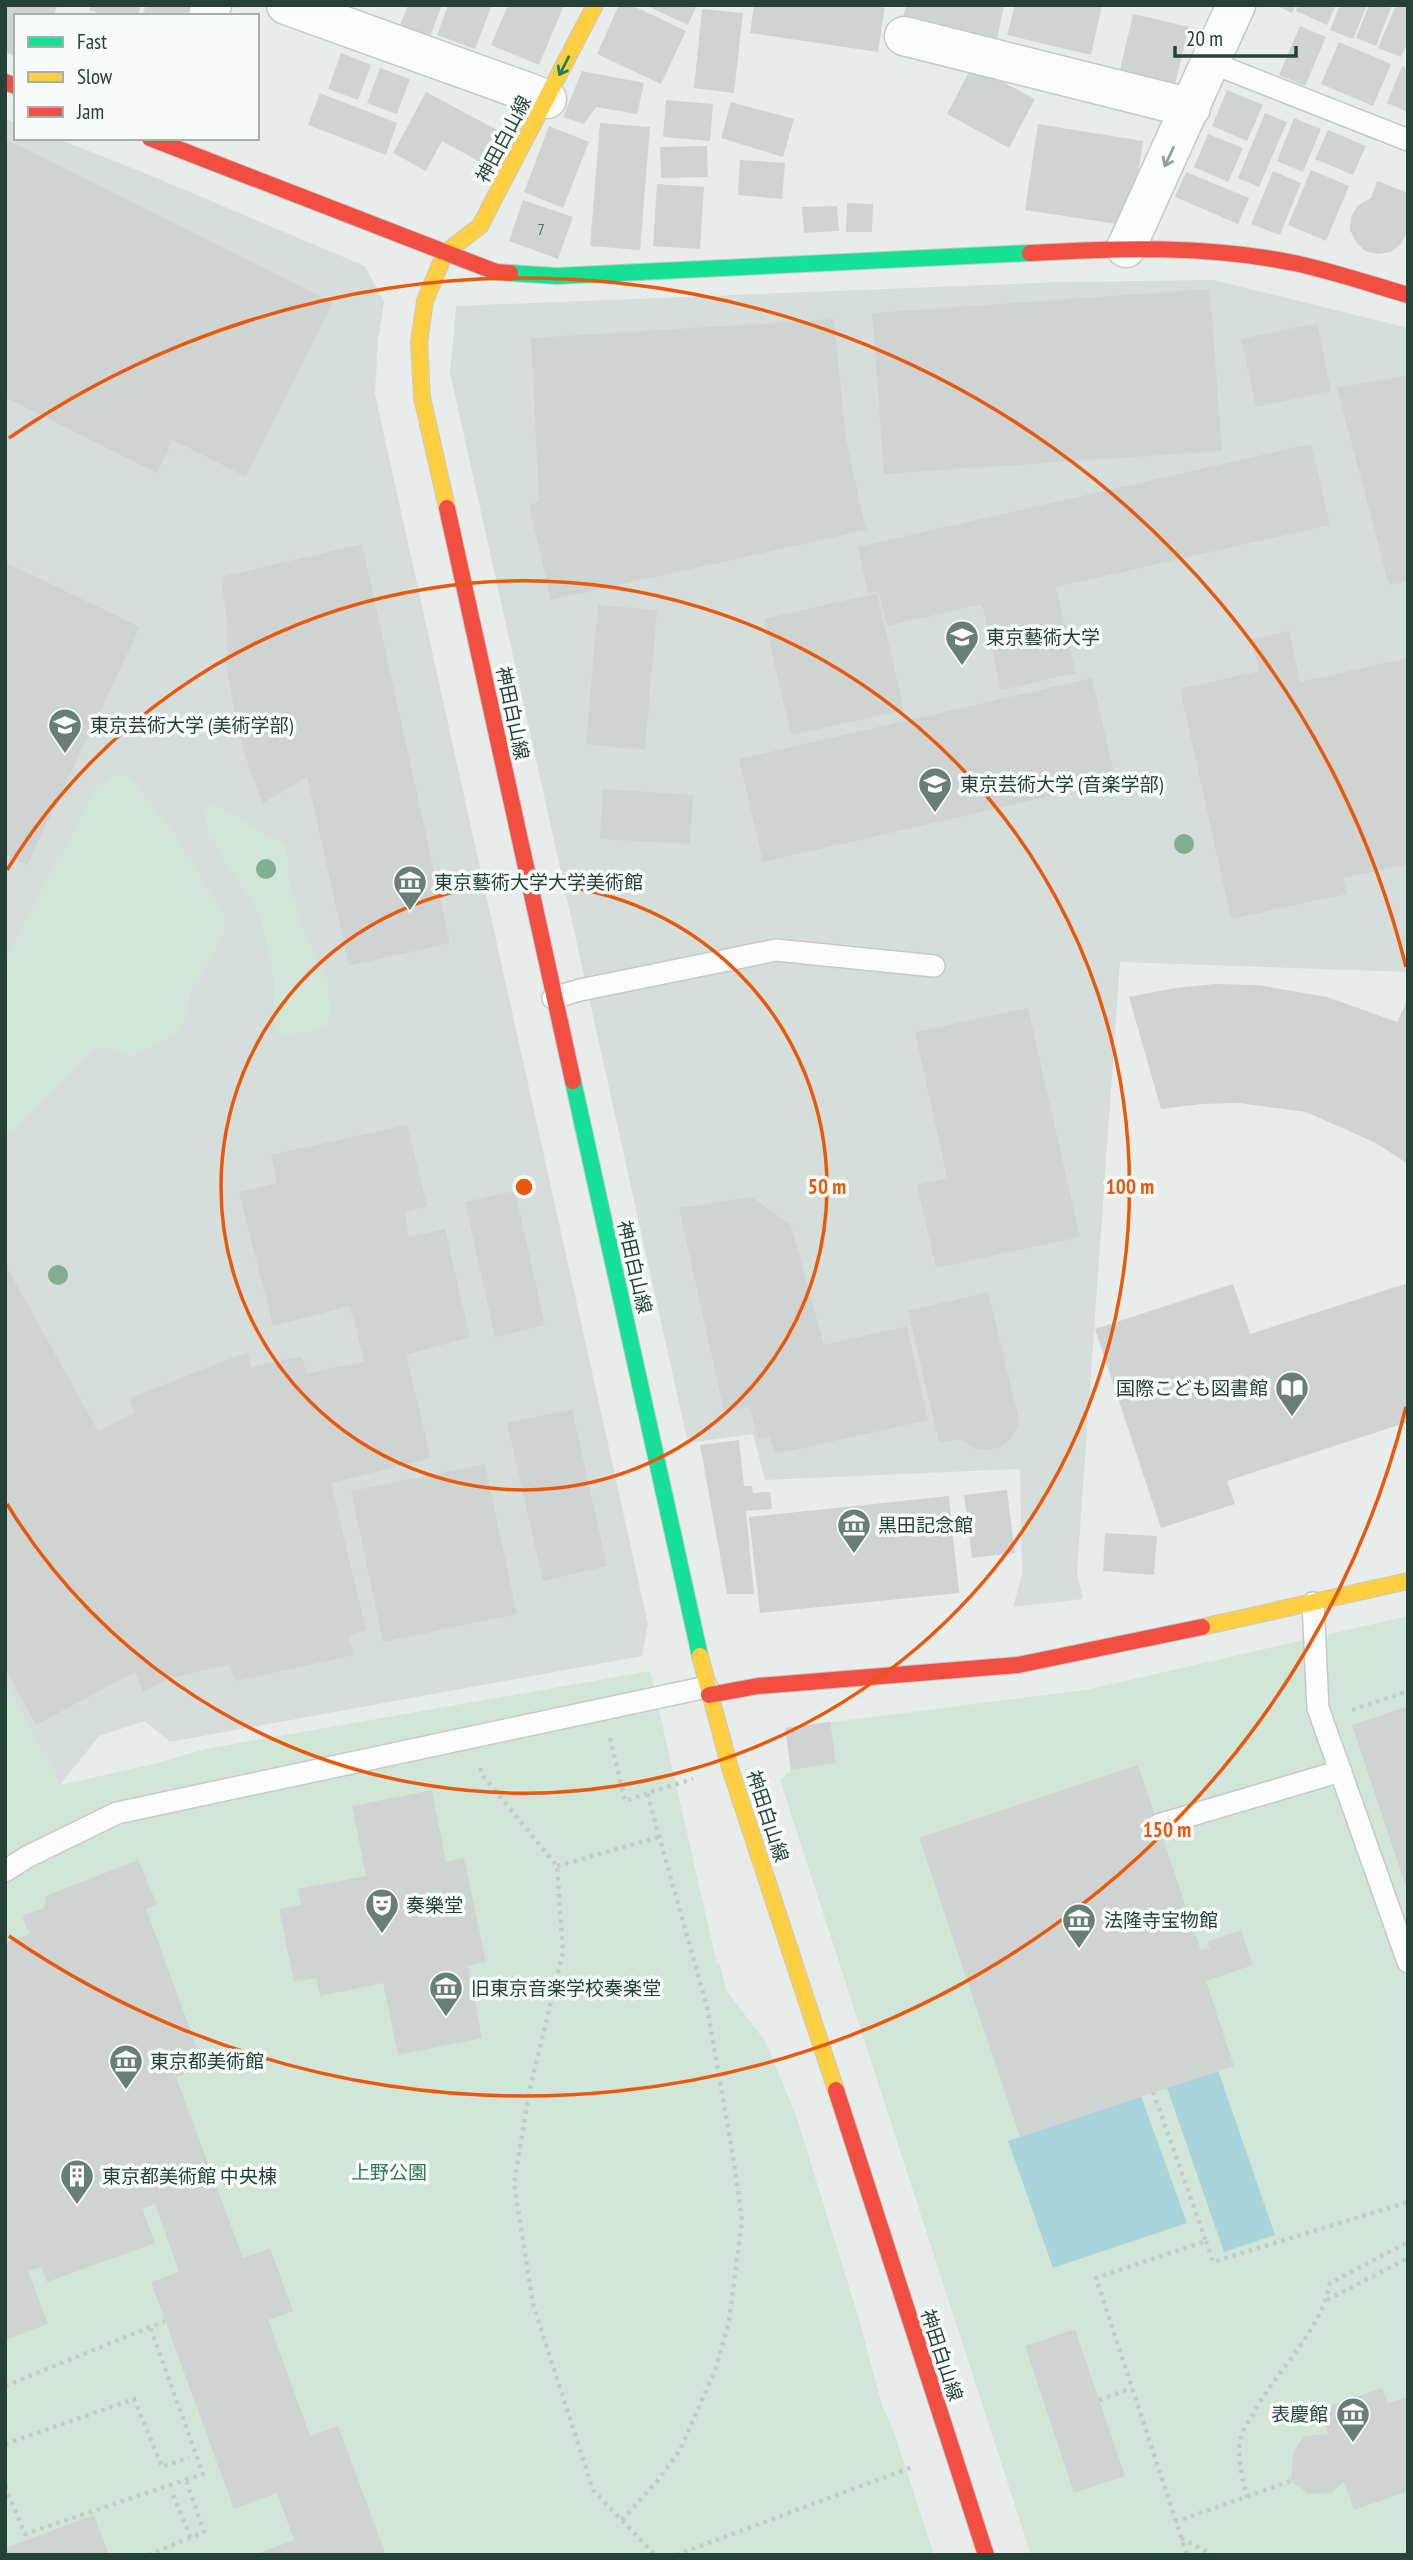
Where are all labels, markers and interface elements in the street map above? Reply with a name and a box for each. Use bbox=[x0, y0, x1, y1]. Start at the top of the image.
legend bbox=[14, 14, 259, 140]
scale bar bbox=[1175, 14, 1296, 58]
text: 20 m bbox=[1186, 25, 1223, 52]
text: Fast bbox=[77, 28, 107, 55]
one-way arrow bbox=[557, 55, 571, 76]
text: Slow bbox=[77, 63, 113, 90]
street label: 神田白山線 bbox=[470, 91, 536, 187]
text: Jam bbox=[76, 98, 104, 125]
one-way arrow bbox=[1161, 146, 1175, 167]
house number: 7 bbox=[537, 219, 545, 239]
school or university icon: 東京藝術大学 bbox=[943, 618, 981, 667]
place label: 東京藝術大学 bbox=[986, 625, 1100, 649]
street label: 神田白山線 bbox=[491, 664, 535, 762]
school or university icon: 東京芸術大学 (美術学部) bbox=[46, 706, 84, 755]
place label: 東京芸術大学 (美術学部) bbox=[90, 713, 293, 737]
school or university icon: 東京芸術大学 (音楽学部) bbox=[916, 765, 954, 814]
place label: 東京芸術大学 (音楽学部) bbox=[960, 772, 1163, 796]
museum icon: 東京藝術大学大学美術館 bbox=[391, 863, 429, 912]
place label: 東京藝術大学大学美術館 bbox=[434, 870, 643, 894]
text: 50 m bbox=[808, 1173, 846, 1200]
text: 100 m bbox=[1106, 1173, 1154, 1200]
centre of rings bbox=[512, 1175, 536, 1199]
street label: 神田白山線 bbox=[613, 1218, 657, 1316]
library icon: 国際こども図書館 bbox=[1273, 1369, 1311, 1418]
place label: 国際こども図書館 bbox=[1116, 1376, 1268, 1400]
museum icon: 黒田記念館 bbox=[835, 1506, 873, 1555]
place label: 黒田記念館 bbox=[878, 1513, 973, 1537]
street label: 神田白山線 bbox=[742, 1767, 794, 1865]
text: 150 m bbox=[1143, 1816, 1191, 1843]
theatre icon: 奏樂堂 bbox=[363, 1886, 401, 1935]
place label: 奏樂堂 bbox=[406, 1893, 463, 1917]
museum icon: 法隆寺宝物館 bbox=[1060, 1901, 1098, 1950]
place label: 法隆寺宝物館 bbox=[1104, 1908, 1218, 1932]
museum icon: 旧東京音楽学校奏楽堂 bbox=[427, 1969, 465, 2018]
place label: 旧東京音楽学校奏楽堂 bbox=[471, 1976, 661, 2000]
museum icon: 東京都美術館 bbox=[107, 2042, 145, 2091]
place label: 東京都美術館 bbox=[150, 2049, 264, 2073]
building icon: 東京都美術館 中央棟 bbox=[58, 2157, 96, 2206]
park label: 上野公園 bbox=[351, 2160, 427, 2184]
place label: 東京都美術館 中央棟 bbox=[102, 2164, 277, 2188]
street label: 神田白山線 bbox=[916, 2306, 968, 2404]
museum icon: 表慶館 bbox=[1334, 2395, 1372, 2444]
place label: 表慶館 bbox=[1271, 2402, 1328, 2426]

